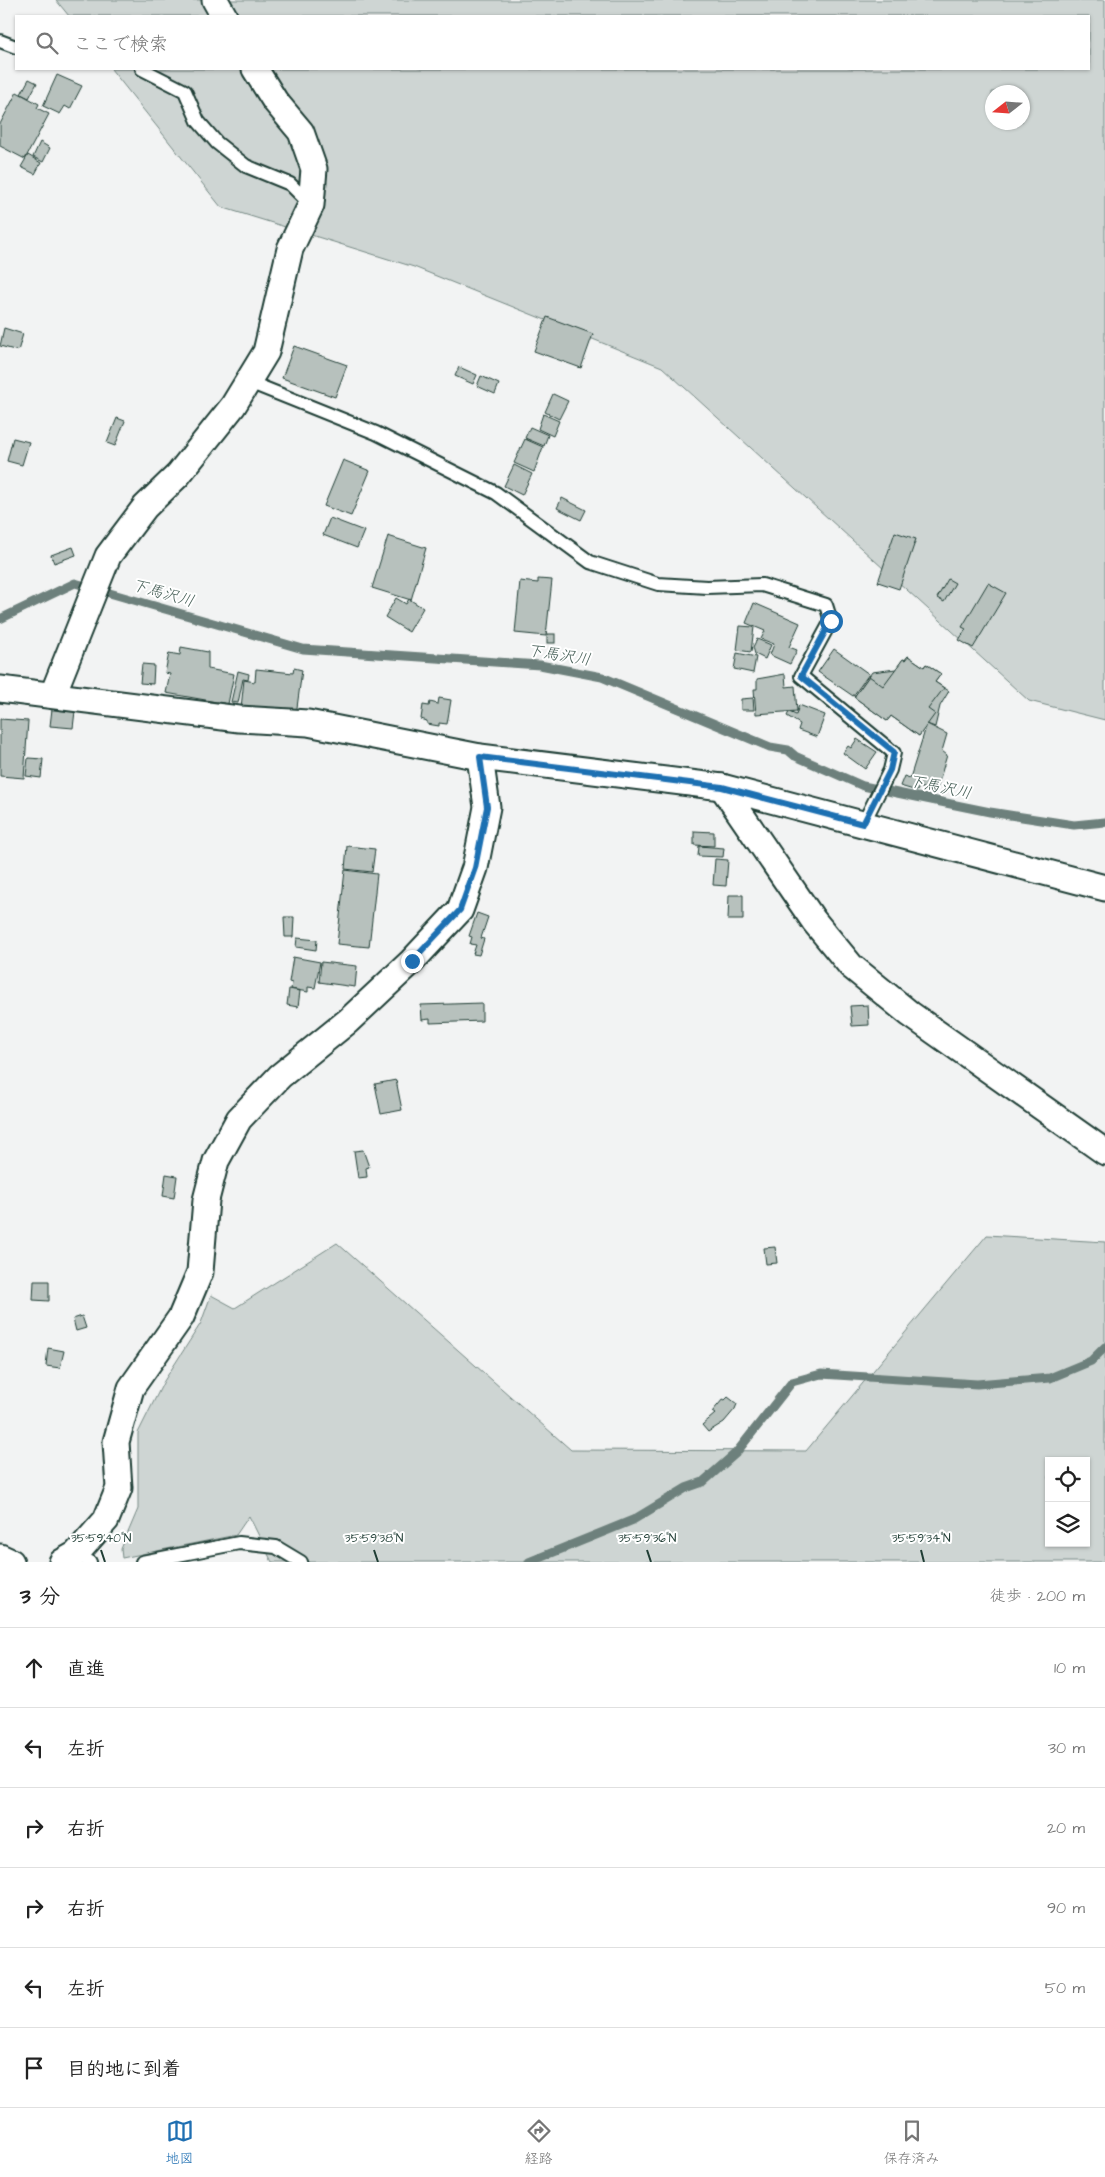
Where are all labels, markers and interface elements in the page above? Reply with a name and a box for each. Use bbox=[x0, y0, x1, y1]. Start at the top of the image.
search box bbox=[15, 15, 1090, 70]
icon: search bbox=[33, 29, 61, 57]
text: ここで検索 bbox=[73, 31, 168, 58]
north arrow bbox=[985, 85, 1030, 130]
water label: 下馬沢川 bbox=[129, 574, 197, 612]
route start bbox=[820, 610, 843, 633]
water label: 下馬沢川 bbox=[526, 639, 592, 671]
water label: 下馬沢川 bbox=[906, 770, 974, 804]
route end bbox=[401, 950, 424, 973]
map controls bbox=[1045, 1457, 1090, 1547]
button: locate bbox=[1045, 1457, 1090, 1502]
button: layers bbox=[1045, 1502, 1090, 1547]
text: 35°59'40"N bbox=[71, 1530, 132, 1547]
text: 35°59'38"N bbox=[345, 1530, 404, 1547]
text: 35°59'36"N bbox=[618, 1530, 677, 1547]
text: 35°59'34"N bbox=[891, 1530, 951, 1547]
text: 3 分 bbox=[20, 1582, 60, 1611]
text: 徒歩 · 200 m bbox=[990, 1585, 1085, 1607]
icon: ahead bbox=[20, 1654, 48, 1682]
text: 直進 bbox=[67, 1656, 105, 1683]
text: 10 m bbox=[1054, 1657, 1085, 1679]
icon: left bbox=[20, 1734, 48, 1762]
text: 左折 bbox=[67, 1736, 105, 1763]
text: 30 m bbox=[1048, 1737, 1085, 1759]
icon: right bbox=[20, 1814, 48, 1842]
text: 右折 bbox=[67, 1816, 105, 1843]
text: 20 m bbox=[1047, 1817, 1085, 1839]
icon: right bbox=[20, 1894, 48, 1922]
text: 右折 bbox=[67, 1896, 105, 1923]
text: 90 m bbox=[1047, 1897, 1085, 1919]
icon: left bbox=[20, 1974, 48, 2002]
text: 左折 bbox=[67, 1976, 105, 2003]
text: 50 m bbox=[1045, 1977, 1085, 1999]
icon: arrive bbox=[20, 2054, 48, 2082]
text: 目的地に到着 bbox=[67, 2056, 181, 2083]
tab: 地図 bbox=[166, 2117, 194, 2169]
tab: 経路 bbox=[525, 2117, 553, 2169]
tab: 保存済み bbox=[884, 2117, 940, 2169]

